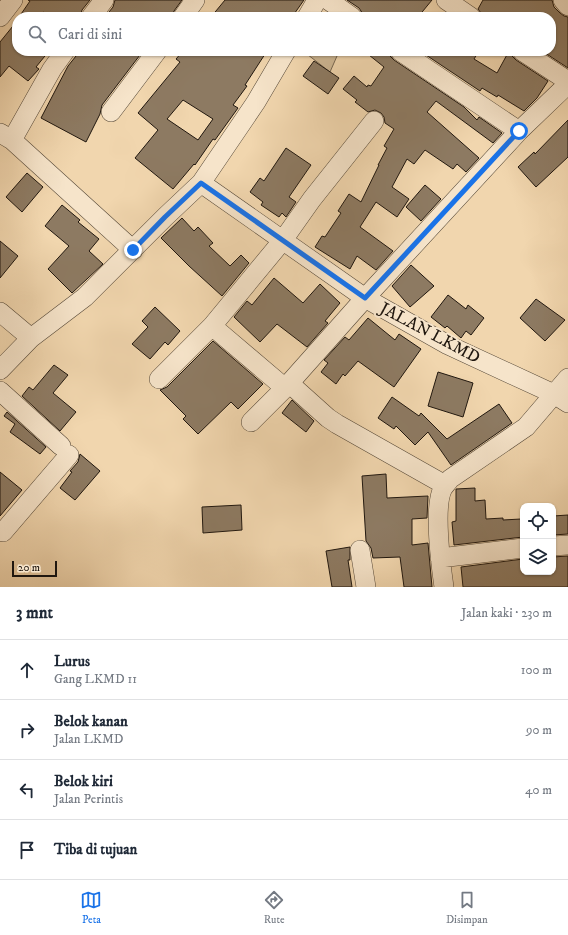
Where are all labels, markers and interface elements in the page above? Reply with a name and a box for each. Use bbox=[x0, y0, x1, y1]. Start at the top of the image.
search box bbox=[12, 12, 556, 56]
icon: search bbox=[26, 23, 48, 45]
text: Cari di sini bbox=[58, 25, 122, 44]
route start bbox=[510, 122, 528, 140]
route end bbox=[124, 241, 142, 259]
street label: JALAN LKMD bbox=[374, 296, 484, 369]
map controls bbox=[520, 503, 556, 575]
button: locate bbox=[520, 503, 556, 539]
button: layers bbox=[520, 539, 556, 575]
scale bar bbox=[12, 559, 57, 578]
text: 20 m bbox=[18, 561, 40, 575]
text: 3 mnt bbox=[16, 602, 53, 624]
text: Jalan kaki · 230 m bbox=[461, 605, 552, 621]
text: Lurus bbox=[54, 652, 90, 671]
icon: ahead bbox=[16, 659, 38, 681]
text: 100 m bbox=[521, 662, 552, 678]
text: Gang LKMD 11 bbox=[54, 671, 137, 687]
text: Belok kanan bbox=[54, 712, 128, 731]
icon: right bbox=[16, 719, 38, 741]
text: 90 m bbox=[526, 722, 552, 738]
text: Jalan LKMD bbox=[54, 731, 124, 747]
text: Belok kiri bbox=[54, 772, 113, 791]
icon: left bbox=[16, 779, 38, 801]
text: 40 m bbox=[525, 782, 552, 798]
text: Jalan Perintis bbox=[54, 791, 123, 807]
icon: arrive bbox=[16, 839, 38, 861]
text: Tiba di tujuan bbox=[54, 840, 137, 859]
tab: Peta bbox=[80, 889, 102, 927]
tab: Rute bbox=[263, 889, 285, 927]
tab: Disimpan bbox=[446, 889, 488, 927]

